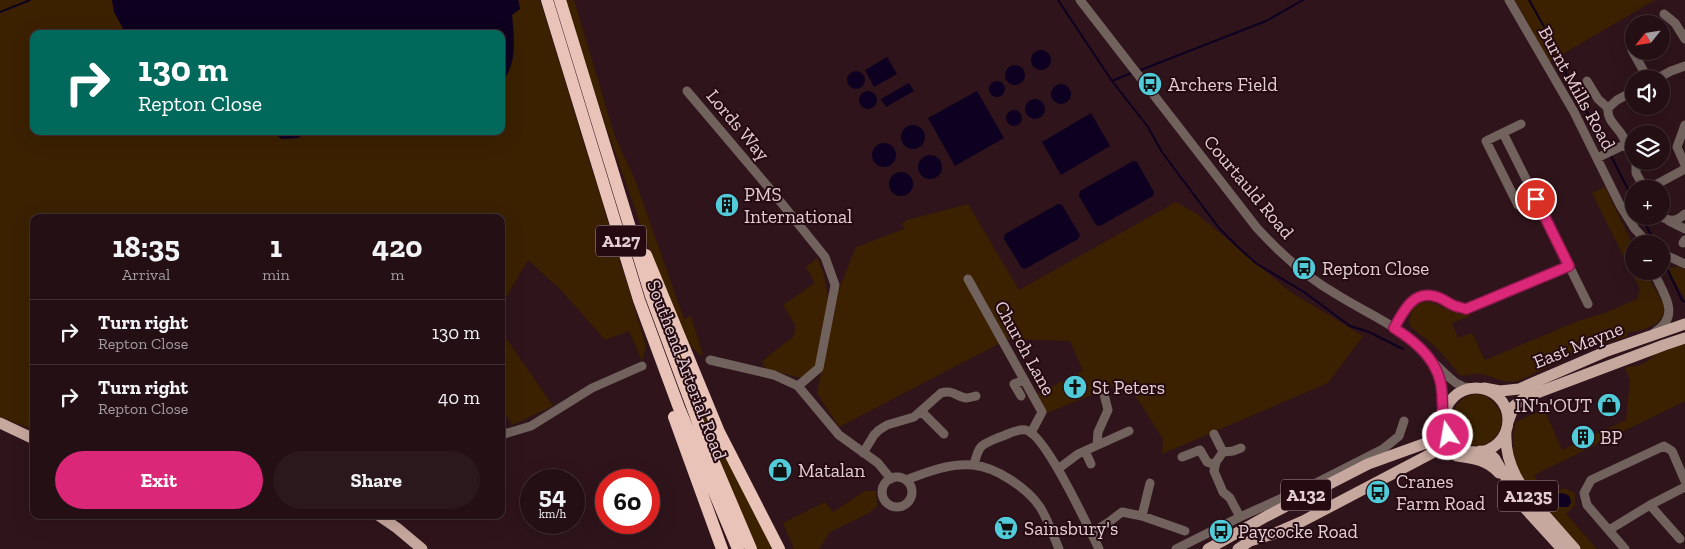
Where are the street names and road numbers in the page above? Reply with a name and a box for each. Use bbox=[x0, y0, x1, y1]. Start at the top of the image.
street label: Burnt Mills Road bbox=[1533, 22, 1621, 154]
street label: Lords Way bbox=[702, 85, 775, 166]
street label: Courtauld Road bbox=[1199, 131, 1299, 244]
road number: A127 bbox=[596, 226, 646, 256]
street label: Southend Arterial Road bbox=[642, 277, 732, 464]
street label: Church Lane bbox=[990, 297, 1060, 399]
street label: East Mayne bbox=[1530, 317, 1626, 373]
road number: A132 bbox=[1281, 480, 1331, 510]
road number: A1235 bbox=[1498, 481, 1558, 512]

